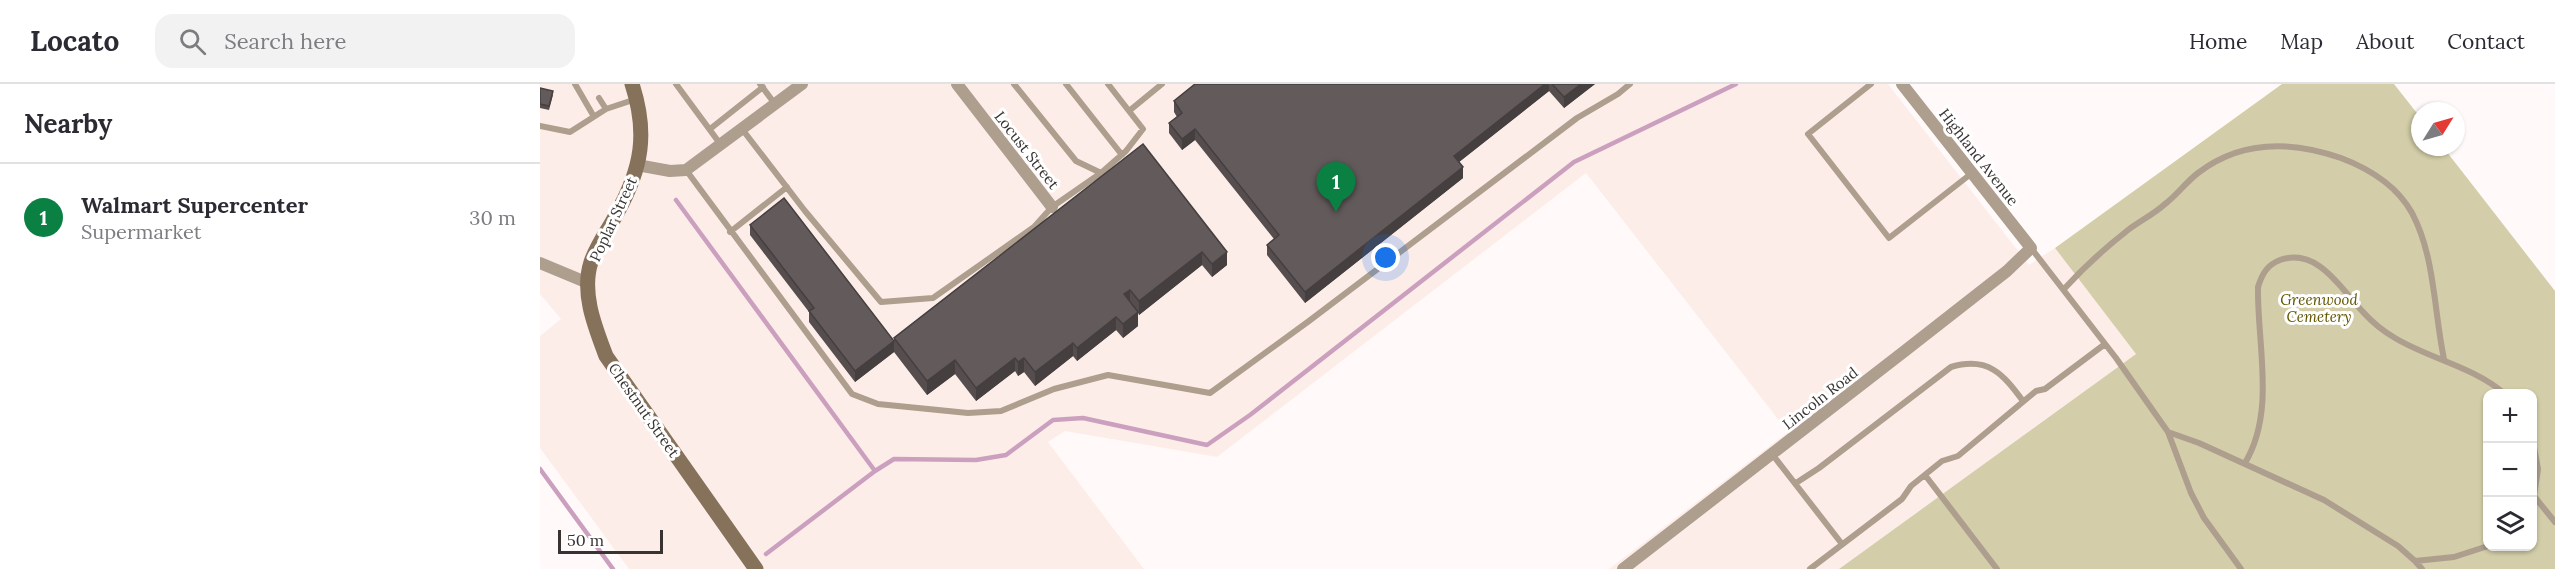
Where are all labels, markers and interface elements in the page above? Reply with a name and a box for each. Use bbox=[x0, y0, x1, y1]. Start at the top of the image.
search box bbox=[155, 14, 575, 68]
text: Locato bbox=[30, 23, 119, 59]
icon: search bbox=[176, 25, 209, 58]
text: Search here bbox=[224, 27, 346, 55]
text: Home bbox=[2189, 28, 2247, 55]
text: Map bbox=[2280, 28, 2323, 55]
text: About bbox=[2356, 28, 2414, 55]
text: Contact bbox=[2447, 28, 2525, 55]
north arrow bbox=[2411, 102, 2465, 156]
street label: Highland Avenue bbox=[1935, 105, 2023, 209]
text: Nearby bbox=[24, 107, 112, 140]
street label: Locust Street bbox=[991, 107, 1063, 193]
pin: 1 bbox=[1316, 162, 1356, 212]
street label: Poplar Street bbox=[585, 173, 641, 264]
text: Walmart Supercenter bbox=[81, 191, 308, 219]
text: 1 bbox=[39, 205, 48, 230]
text: 30 m bbox=[469, 205, 516, 230]
text: Supermarket bbox=[81, 219, 201, 244]
your location bbox=[1371, 243, 1400, 272]
park label: Greenwood Cemetery bbox=[2280, 290, 2358, 326]
street label: Chestnut Street bbox=[604, 359, 684, 461]
street label: Lincoln Road bbox=[1778, 363, 1862, 433]
map controls bbox=[2483, 389, 2537, 551]
button: + bbox=[2483, 389, 2537, 443]
button: − bbox=[2483, 443, 2537, 497]
button: layers bbox=[2483, 497, 2537, 551]
scale bar bbox=[558, 527, 663, 554]
text: 50 m bbox=[567, 530, 604, 550]

